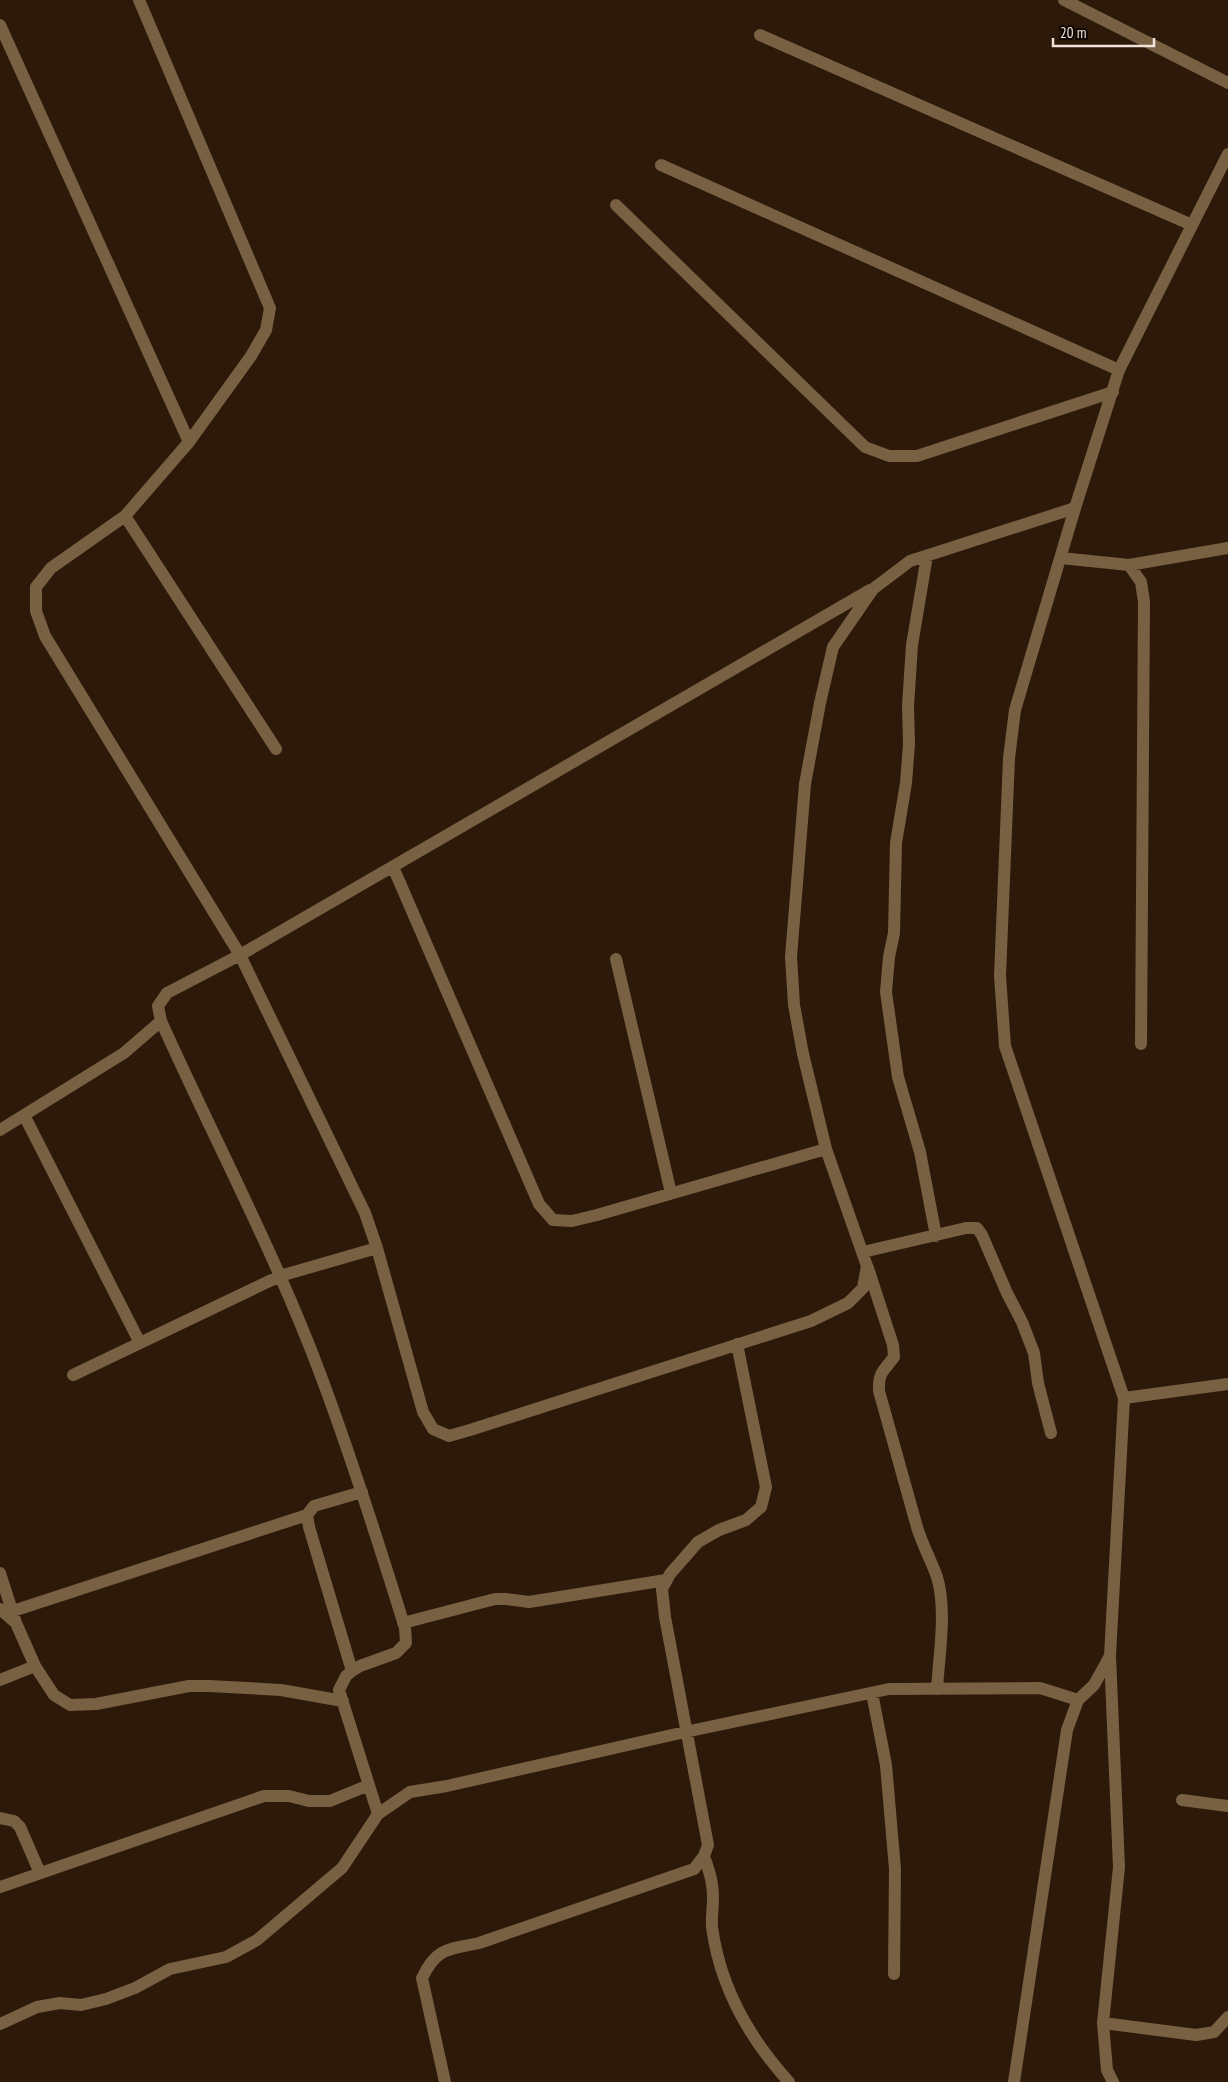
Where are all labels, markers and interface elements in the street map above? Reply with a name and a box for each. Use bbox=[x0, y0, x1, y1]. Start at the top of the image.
scale bar bbox=[1053, 15, 1154, 47]
text: 20 m bbox=[1060, 23, 1086, 42]

